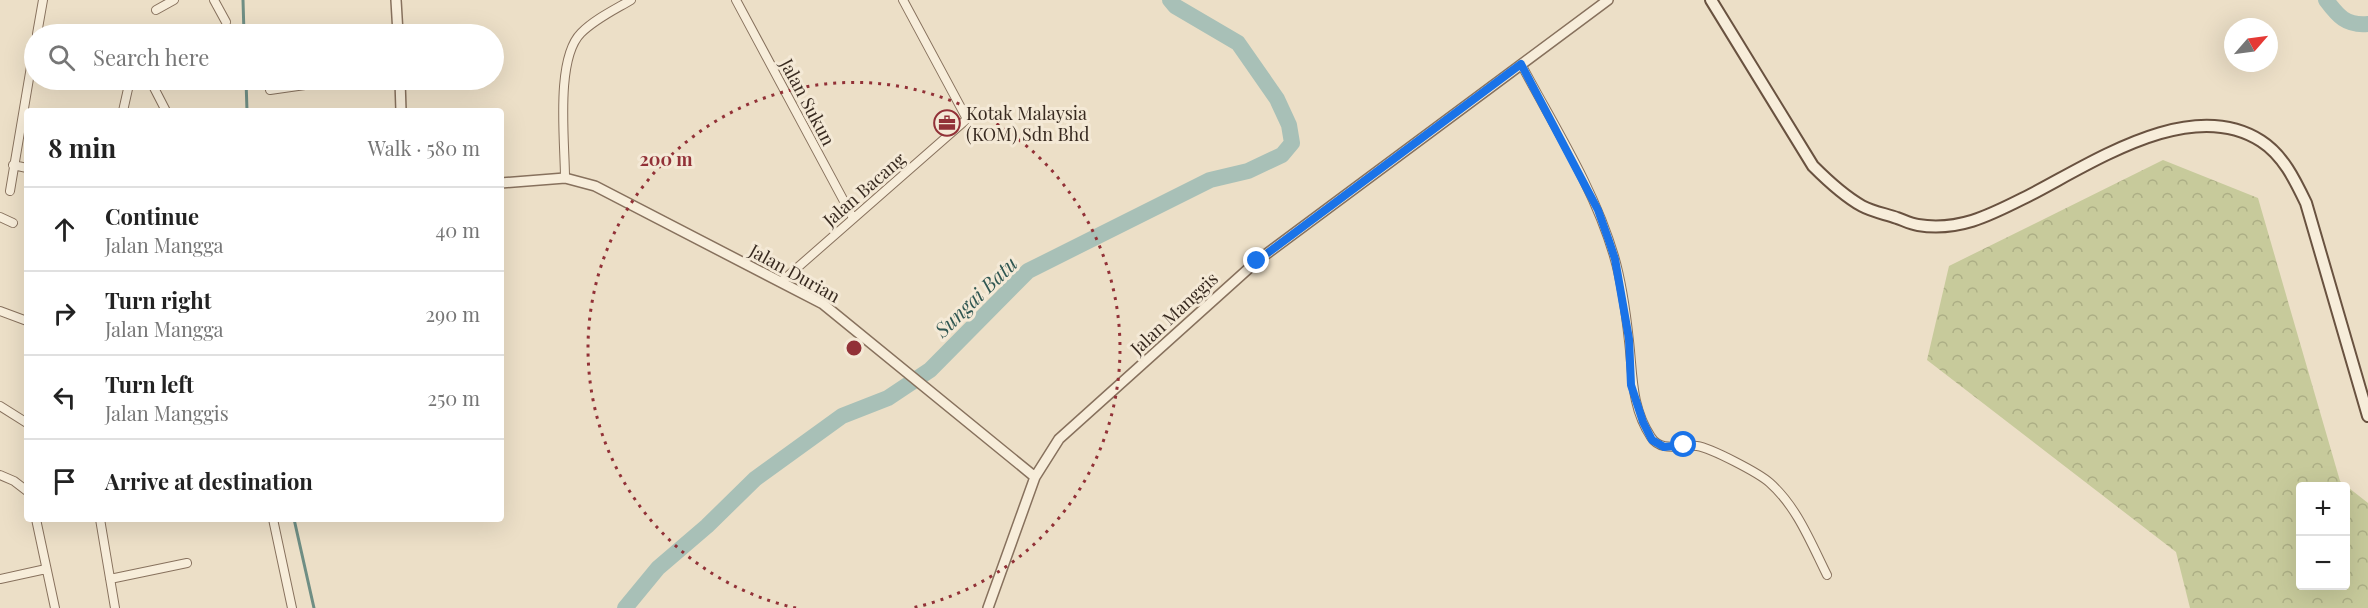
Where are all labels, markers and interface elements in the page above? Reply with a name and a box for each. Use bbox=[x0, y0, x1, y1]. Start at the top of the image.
north arrow bbox=[2224, 18, 2278, 72]
search box bbox=[24, 24, 504, 90]
icon: search bbox=[45, 41, 78, 74]
text: Search here bbox=[93, 42, 209, 72]
street label: Jalan Sukun bbox=[775, 54, 841, 150]
place label: Kotak Malaysia (KOM) Sdn Bhd bbox=[966, 101, 1090, 146]
office icon: Kotak Malaysia (KOM) Sdn Bhd bbox=[932, 108, 962, 138]
text: 8 min bbox=[48, 130, 116, 165]
text: Walk · 580 m bbox=[368, 134, 480, 161]
street label: Jalan Bacang bbox=[817, 146, 911, 232]
text: 200 m bbox=[639, 147, 693, 171]
text: Continue bbox=[105, 201, 199, 231]
icon: ahead bbox=[48, 213, 81, 246]
text: 40 m bbox=[435, 216, 480, 243]
text: Jalan Mangga bbox=[105, 231, 224, 258]
street label: Jalan Durian bbox=[744, 238, 845, 308]
route end bbox=[1243, 247, 1269, 273]
water label: Sungai Batu bbox=[927, 250, 1022, 343]
street label: Jalan Manggis bbox=[1124, 266, 1223, 360]
text: Turn right bbox=[105, 285, 211, 315]
icon: right bbox=[48, 297, 81, 330]
text: 290 m bbox=[426, 300, 480, 327]
text: Jalan Mangga bbox=[105, 315, 224, 342]
centre of rings bbox=[844, 338, 864, 358]
text: Turn left bbox=[105, 369, 194, 399]
icon: left bbox=[48, 381, 81, 414]
text: 250 m bbox=[427, 384, 480, 411]
text: Jalan Manggis bbox=[105, 399, 229, 426]
route start bbox=[1670, 431, 1696, 457]
icon: arrive bbox=[48, 465, 81, 498]
text: Arrive at destination bbox=[105, 466, 313, 496]
map controls bbox=[2296, 482, 2350, 590]
button: + bbox=[2296, 482, 2350, 536]
button: − bbox=[2296, 536, 2350, 590]

